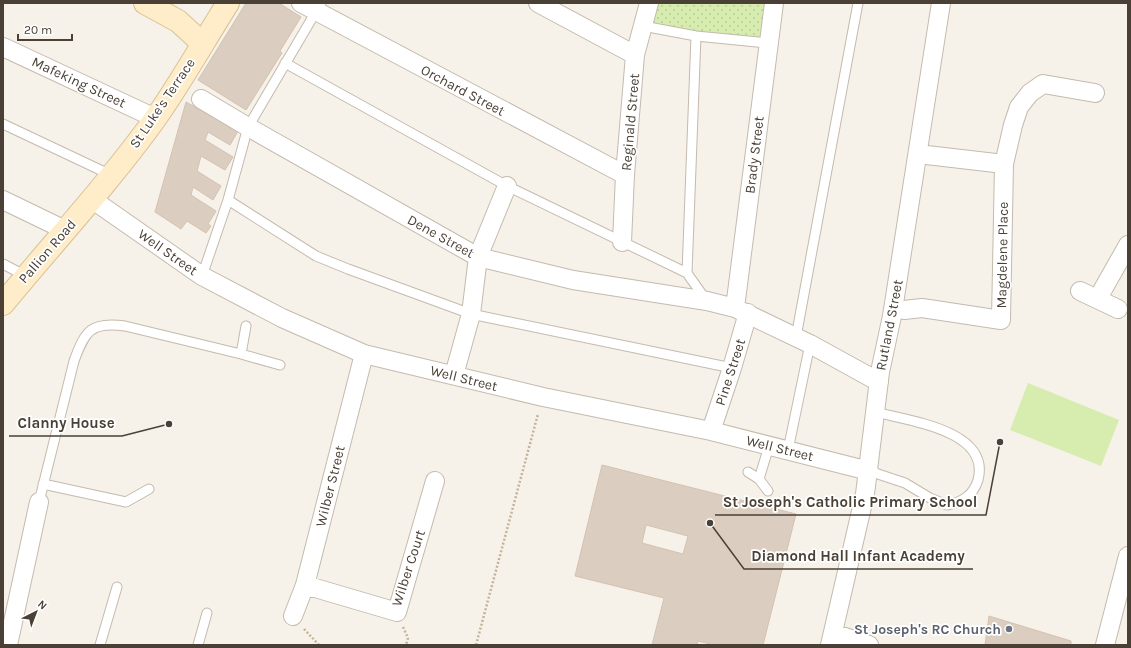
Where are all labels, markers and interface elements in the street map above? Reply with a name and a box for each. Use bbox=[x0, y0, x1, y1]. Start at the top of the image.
scale bar bbox=[18, 16, 72, 42]
text: 20 m bbox=[24, 23, 52, 37]
street label: Mafeking Street bbox=[29, 53, 128, 112]
street label: St Luke's Terrace bbox=[126, 55, 199, 152]
street label: Orchard Street bbox=[418, 61, 508, 120]
street label: Reginald Street bbox=[618, 73, 643, 172]
street label: Brady Street bbox=[741, 115, 768, 195]
street label: Magdelene Place bbox=[993, 201, 1012, 309]
street label: Dene Street bbox=[404, 211, 477, 262]
street label: Pallion Road bbox=[15, 216, 80, 287]
street label: Well Street bbox=[135, 226, 201, 279]
street label: Rutland Street bbox=[872, 278, 907, 372]
street label: Pine Street bbox=[712, 337, 749, 408]
street label: Well Street bbox=[428, 362, 499, 395]
callout: Clanny House bbox=[9, 409, 122, 436]
text: Clanny House bbox=[17, 414, 115, 432]
street label: Well Street bbox=[744, 432, 815, 465]
street label: Wilber Street bbox=[312, 444, 349, 528]
callout: St Joseph's Catholic Primary School bbox=[715, 488, 986, 515]
text: St Joseph's Catholic Primary School bbox=[723, 493, 977, 511]
street label: Wilber Court bbox=[388, 528, 429, 609]
callout: Diamond Hall Infant Academy bbox=[744, 542, 973, 569]
text: Diamond Hall Infant Academy bbox=[751, 547, 965, 565]
north arrow bbox=[16, 592, 56, 632]
text: N bbox=[35, 597, 50, 612]
place label: St Joseph's RC Church bbox=[854, 621, 1001, 638]
marker: St Joseph's RC Church bbox=[1004, 624, 1014, 634]

